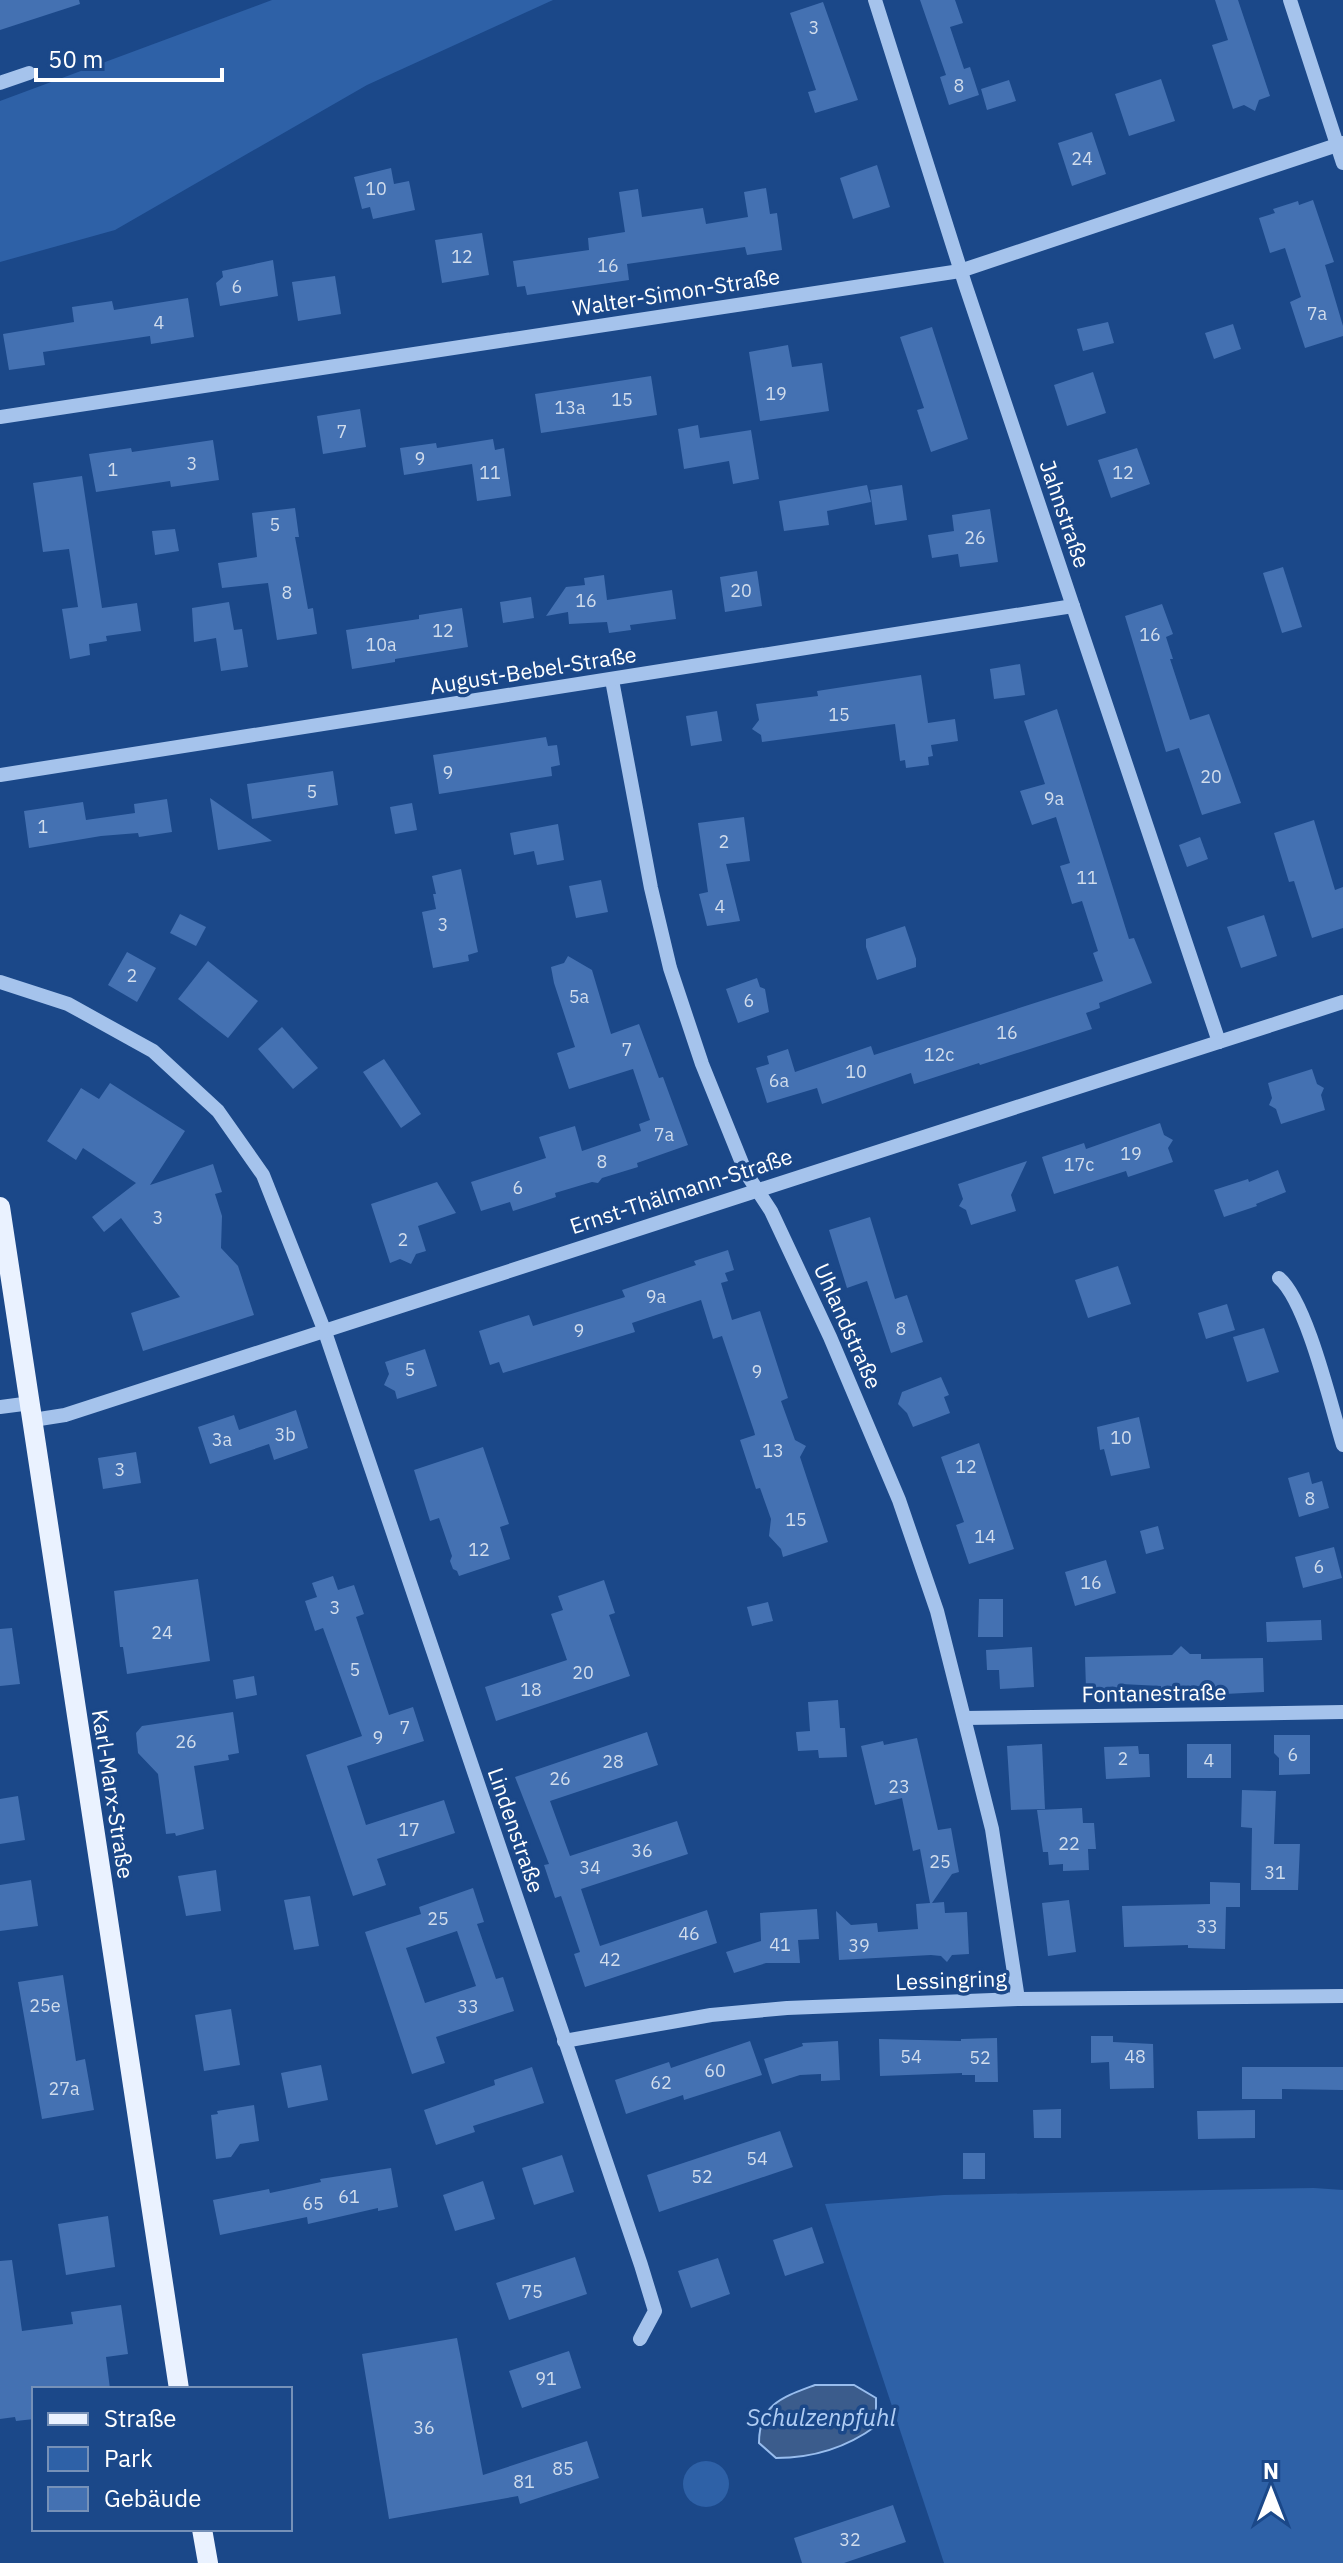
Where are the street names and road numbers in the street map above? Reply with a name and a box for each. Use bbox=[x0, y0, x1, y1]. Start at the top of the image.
street label: Walter-Simon-Straße bbox=[570, 261, 782, 322]
street label: Jahnstraße bbox=[1034, 456, 1097, 572]
street label: August-Bebel-Straße bbox=[427, 639, 638, 700]
street label: Ernst-Thälmann-Straße bbox=[566, 1141, 796, 1240]
street label: Uhlandstraße bbox=[808, 1258, 889, 1393]
street label: Fontanestraße bbox=[1081, 1677, 1227, 1708]
street label: Karl-Marx-Straße bbox=[86, 1707, 141, 1881]
street label: Lindenstraße bbox=[482, 1763, 551, 1896]
street label: Lessingring bbox=[895, 1963, 1008, 1996]

